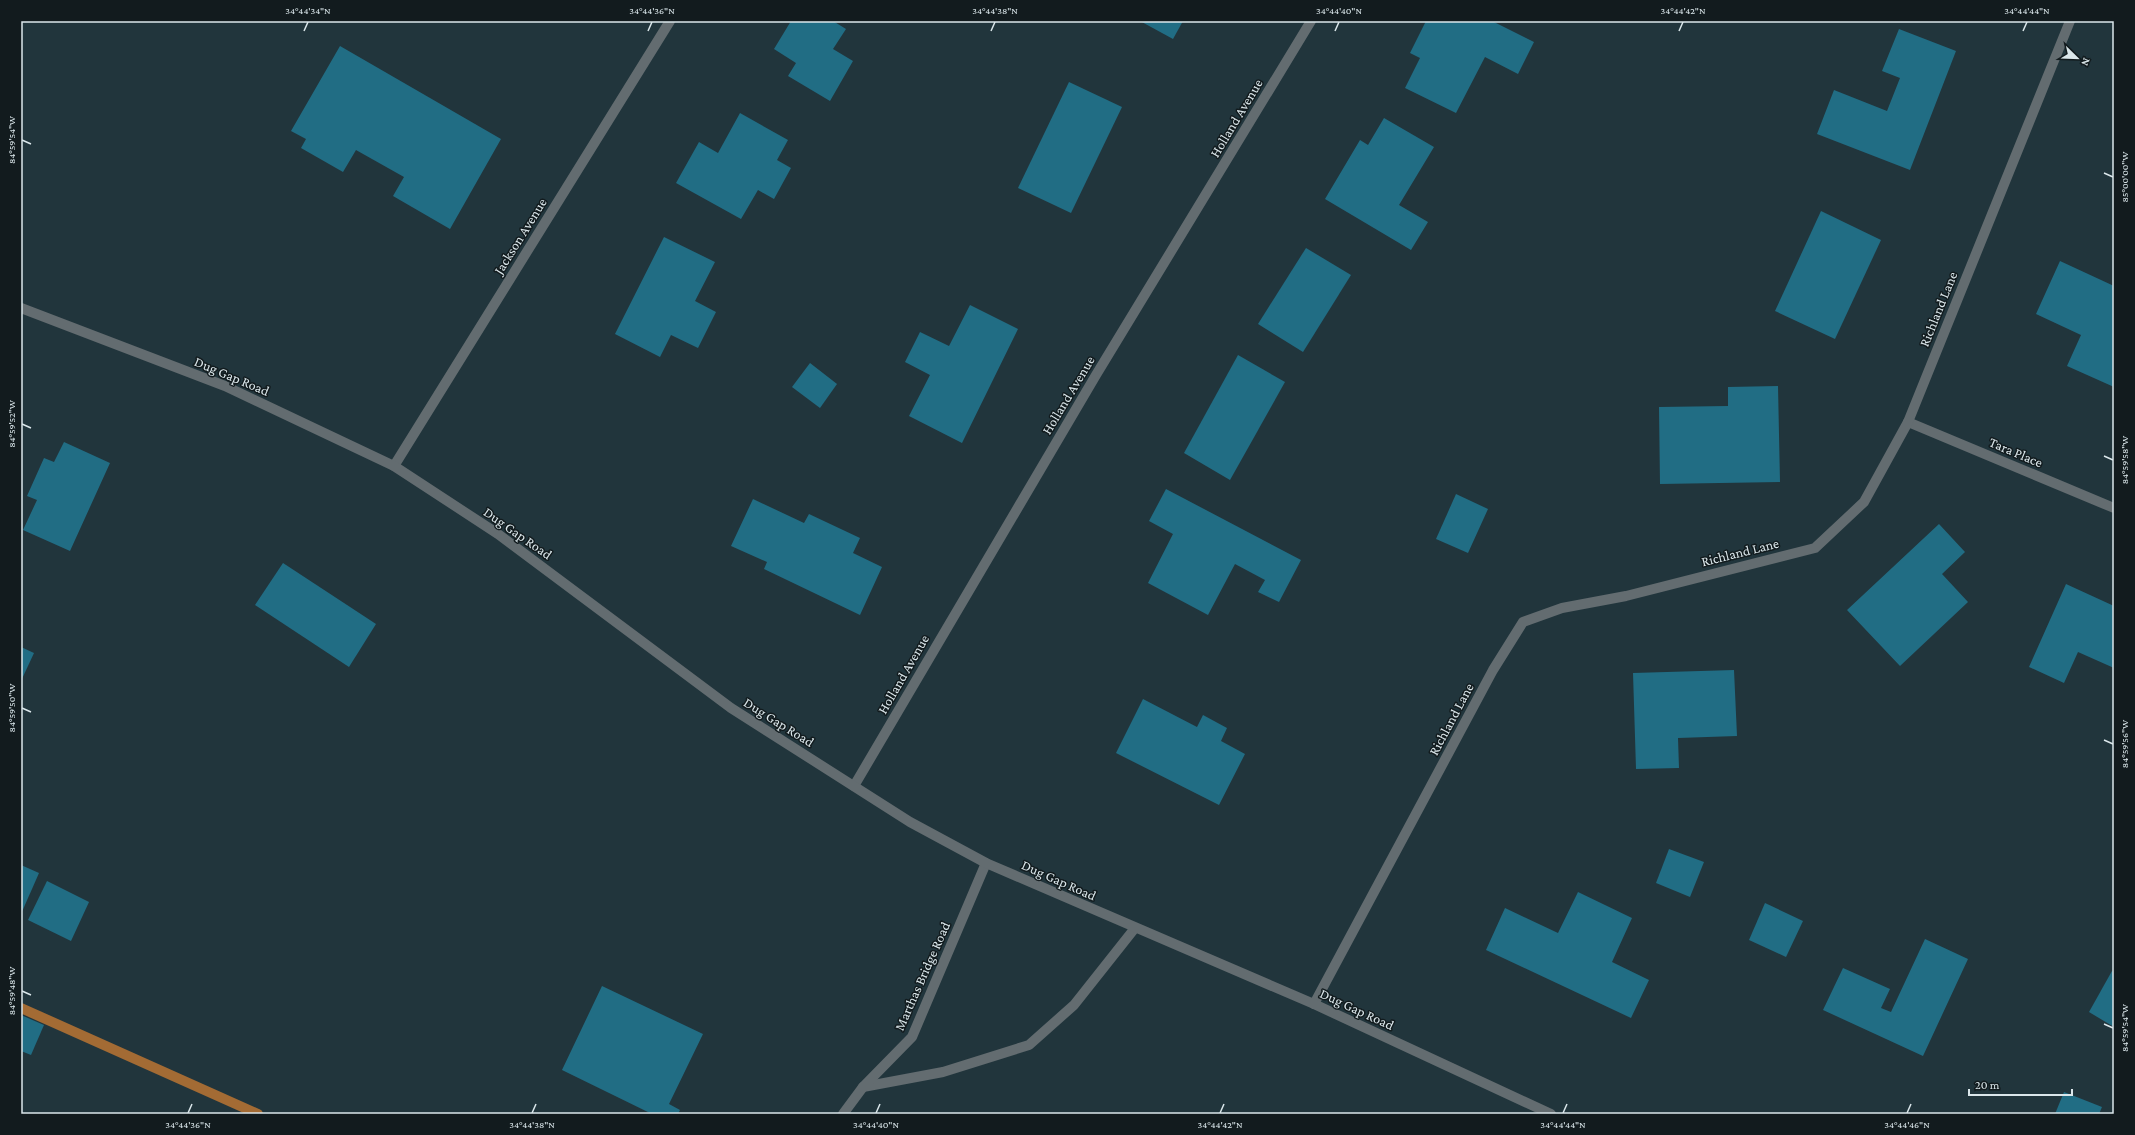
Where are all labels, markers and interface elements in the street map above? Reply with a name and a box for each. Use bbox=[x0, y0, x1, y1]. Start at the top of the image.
text: 34°44'34"N bbox=[285, 5, 331, 16]
text: 34°44'36"N bbox=[629, 5, 675, 16]
text: 34°44'38"N bbox=[972, 5, 1018, 16]
text: 34°44'40"N bbox=[1316, 5, 1362, 16]
text: 34°44'42"N bbox=[1660, 5, 1706, 16]
text: 34°44'44"N bbox=[2004, 5, 2050, 16]
north arrow bbox=[2057, 38, 2097, 78]
text: N bbox=[2079, 56, 2093, 68]
street label: Holland Avenue bbox=[1206, 76, 1266, 160]
text: 84°59'54"W bbox=[6, 115, 17, 164]
text: 85°00'00"W bbox=[2119, 151, 2130, 202]
street label: Jackson Avenue bbox=[489, 195, 550, 279]
street label: Richland Lane bbox=[1916, 269, 1960, 349]
street label: Dug Gap Road bbox=[192, 353, 272, 399]
street label: Holland Avenue bbox=[1038, 353, 1098, 437]
text: 84°59'52"W bbox=[6, 399, 17, 448]
street label: Tara Place bbox=[1987, 434, 2045, 470]
text: 84°59'58"W bbox=[2119, 435, 2130, 484]
street label: Dug Gap Road bbox=[481, 504, 556, 563]
street label: Richland Lane bbox=[1699, 535, 1781, 569]
street label: Holland Avenue bbox=[874, 632, 932, 716]
street label: Richland Lane bbox=[1425, 680, 1477, 758]
text: 84°59'50"W bbox=[6, 683, 17, 732]
street label: Dug Gap Road bbox=[741, 694, 818, 750]
text: 84°59'56"W bbox=[2119, 719, 2130, 768]
street label: Dug Gap Road bbox=[1019, 856, 1099, 904]
street label: Marthas Bridge Road bbox=[891, 919, 953, 1033]
text: 84°59'48"W bbox=[6, 966, 17, 1015]
street label: Dug Gap Road bbox=[1317, 985, 1397, 1033]
text: 84°59'54"W bbox=[2119, 1003, 2130, 1052]
scale bar bbox=[1969, 1071, 2072, 1097]
text: 20 m bbox=[1975, 1078, 2000, 1092]
text: 34°44'36"N bbox=[165, 1119, 211, 1130]
text: 34°44'38"N bbox=[509, 1119, 555, 1130]
text: 34°44'40"N bbox=[853, 1119, 899, 1130]
text: 34°44'42"N bbox=[1197, 1119, 1243, 1130]
text: 34°44'44"N bbox=[1540, 1119, 1586, 1130]
text: 34°44'46"N bbox=[1884, 1119, 1930, 1130]

